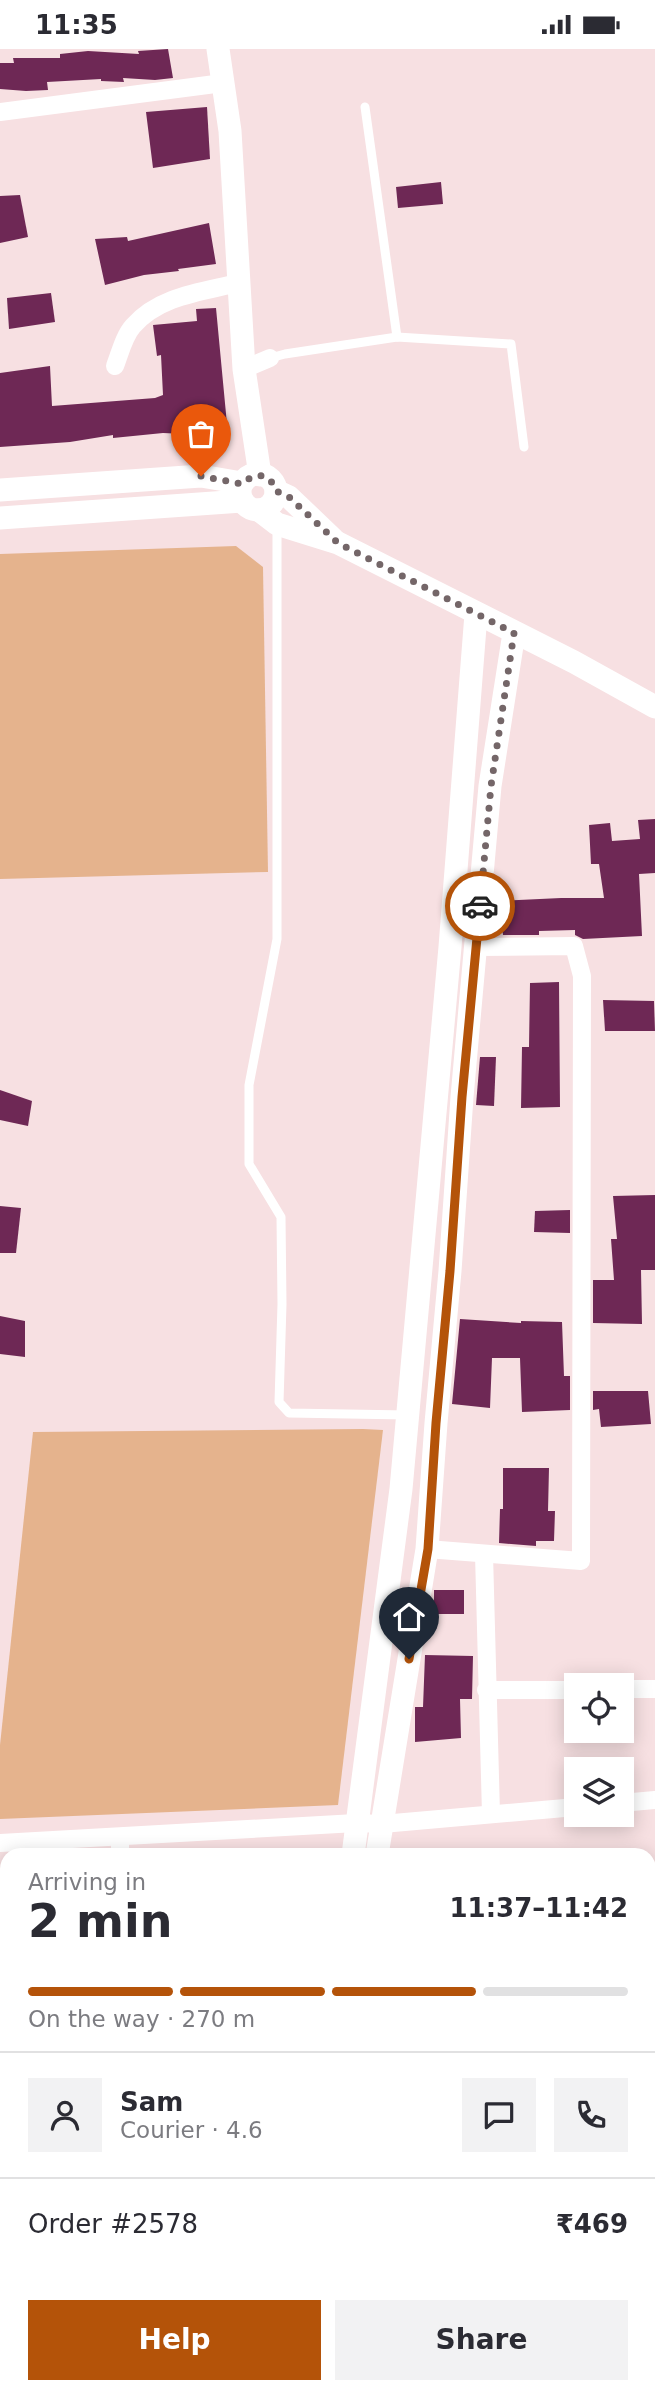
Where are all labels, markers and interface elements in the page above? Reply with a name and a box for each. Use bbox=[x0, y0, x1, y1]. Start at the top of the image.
text: 11:35 bbox=[35, 10, 118, 40]
pin bbox=[171, 404, 231, 476]
icon: bag bbox=[182, 415, 220, 453]
courier bbox=[445, 871, 515, 941]
icon: car bbox=[461, 887, 499, 925]
pin bbox=[379, 1587, 439, 1659]
icon: home bbox=[390, 1598, 428, 1636]
map controls bbox=[564, 1673, 634, 1827]
button: locate bbox=[564, 1673, 634, 1743]
button: layers bbox=[564, 1757, 634, 1827]
text: Arriving in bbox=[28, 1869, 146, 1895]
text: 11:37–11:42 bbox=[449, 1893, 628, 1923]
text: 2 min bbox=[28, 1894, 172, 1948]
text: On the way · 270 m bbox=[28, 2006, 255, 2032]
button: person bbox=[28, 2078, 102, 2152]
button: chat bbox=[462, 2078, 536, 2152]
button: phone bbox=[554, 2078, 628, 2152]
text: Sam bbox=[120, 2087, 183, 2117]
text: Courier · 4.6 bbox=[120, 2117, 263, 2143]
text: Order #2578 bbox=[28, 2209, 198, 2239]
text: ₹469 bbox=[556, 2209, 628, 2239]
button: Help bbox=[28, 2300, 321, 2380]
button: Share bbox=[335, 2300, 628, 2380]

